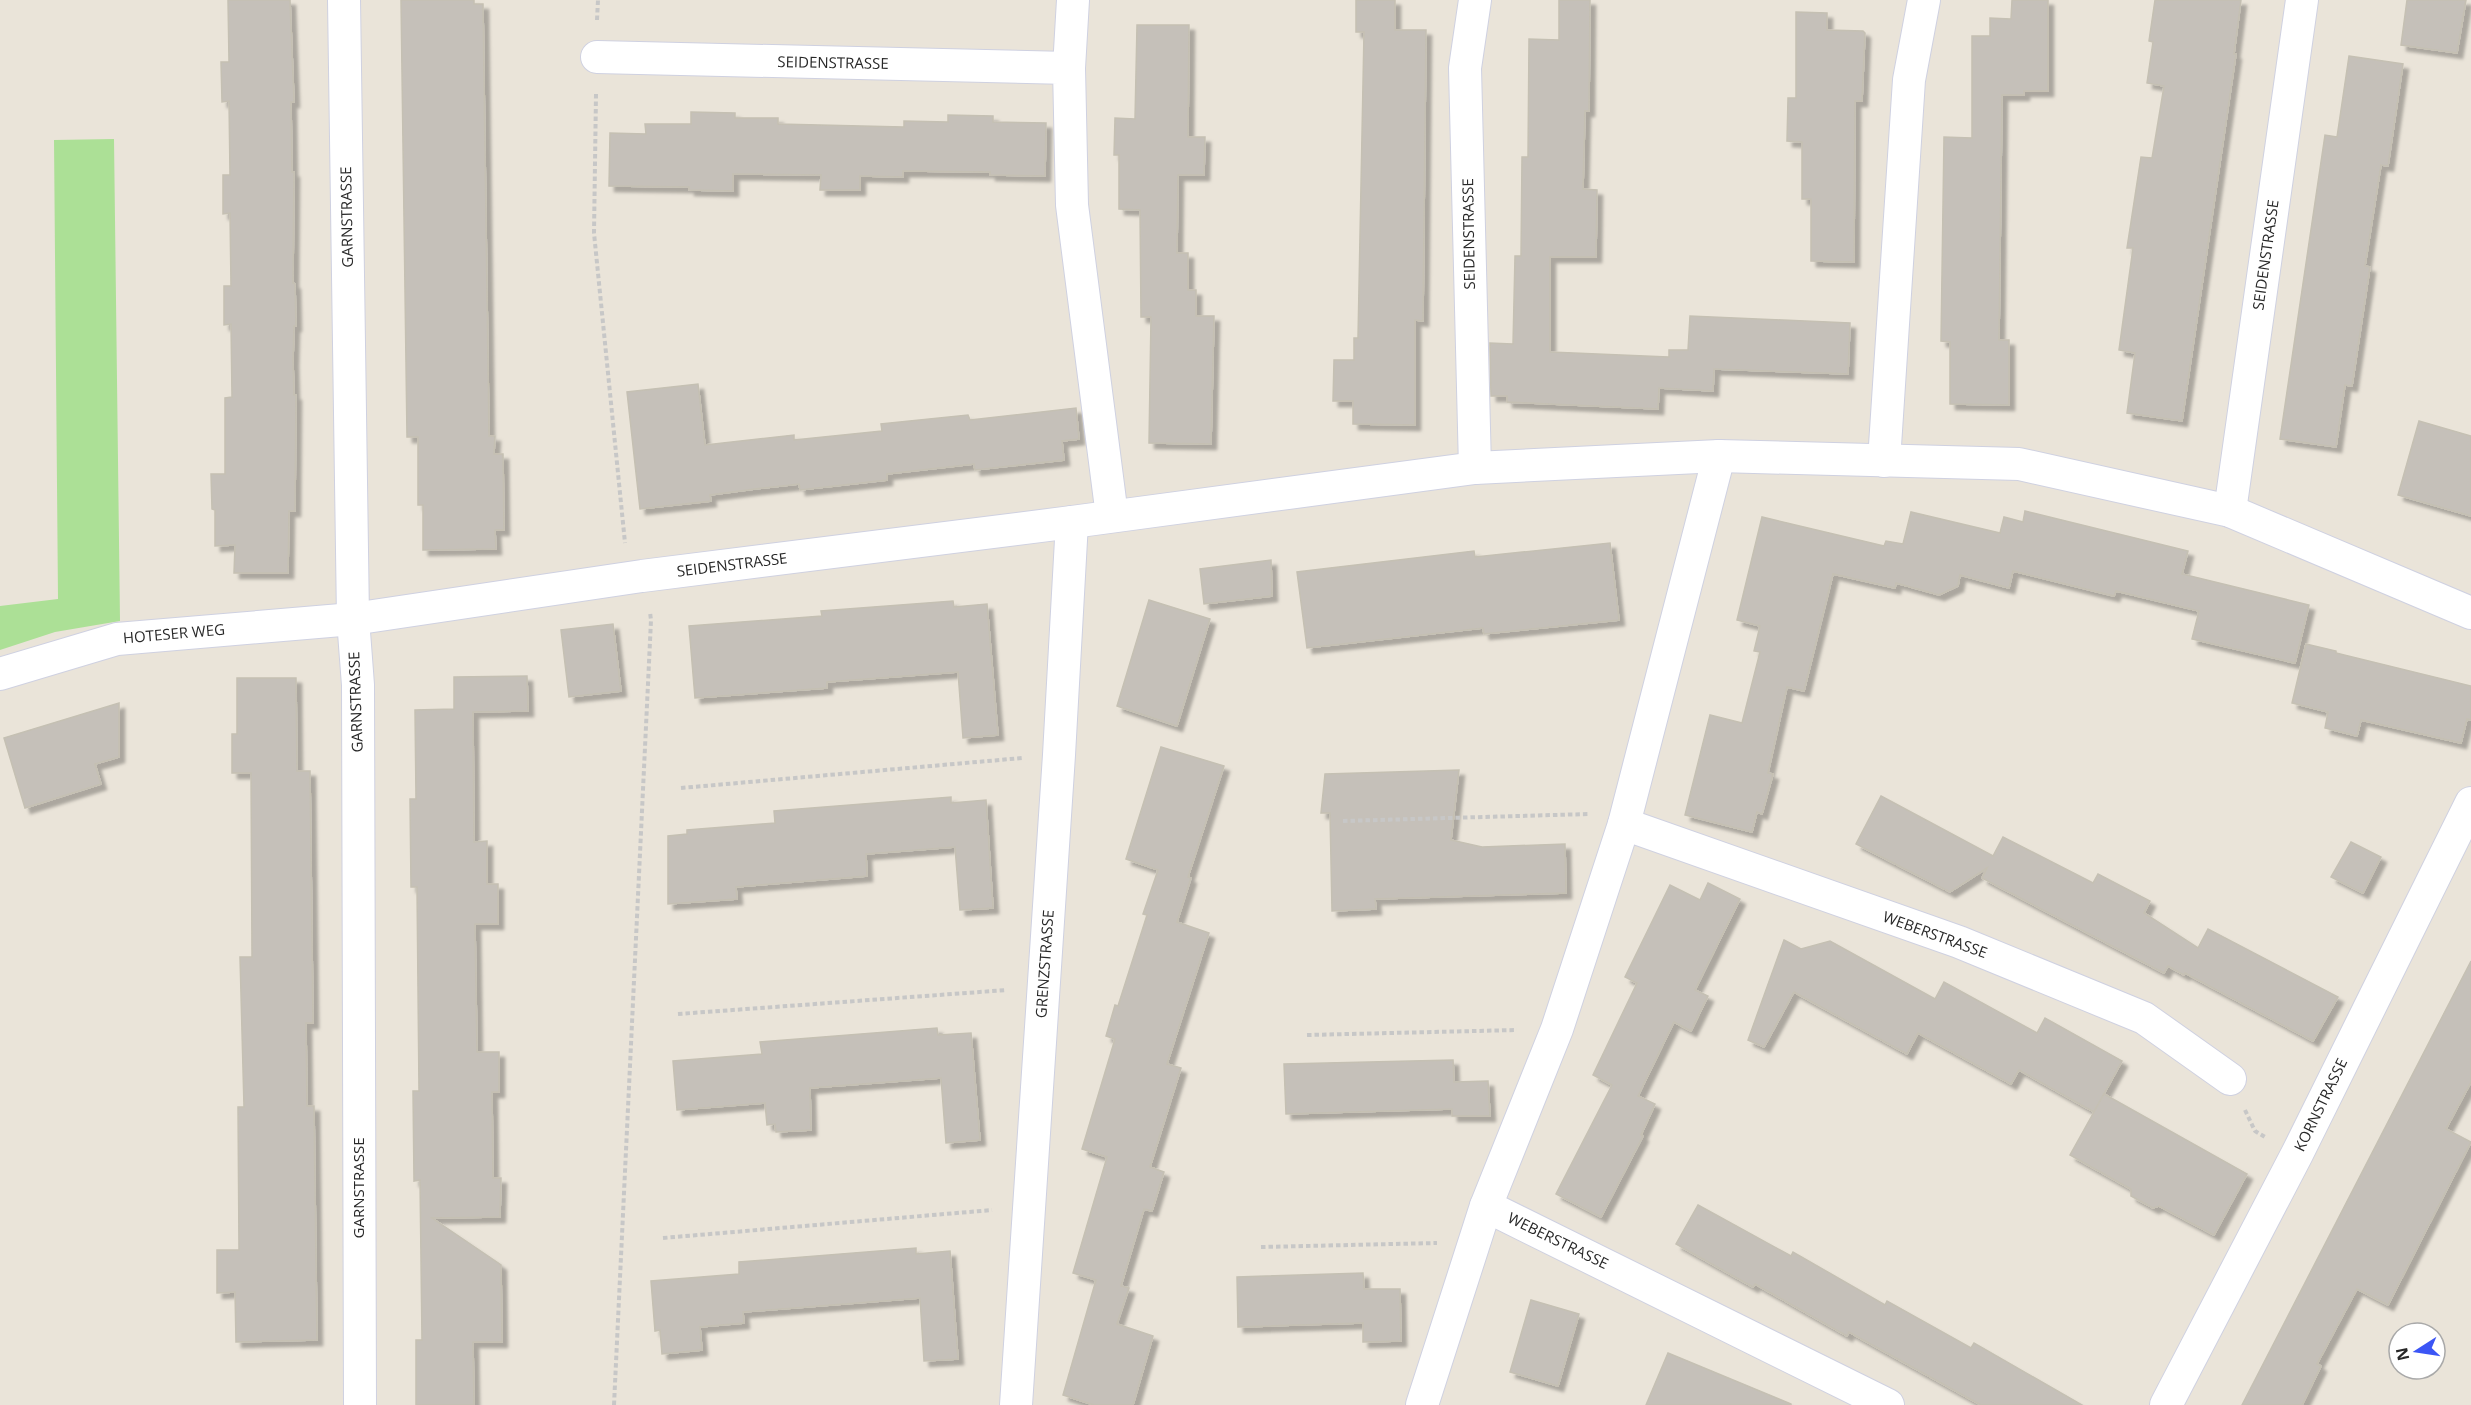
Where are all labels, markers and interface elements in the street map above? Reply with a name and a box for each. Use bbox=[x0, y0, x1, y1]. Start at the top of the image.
street label: SEIDENSTRASSE bbox=[777, 51, 889, 73]
street label: GARNSTRASSE bbox=[335, 166, 357, 268]
street label: SEIDENSTRASSE bbox=[1457, 178, 1479, 290]
street label: SEIDENSTRASSE bbox=[2247, 198, 2283, 311]
street label: SEIDENSTRASSE bbox=[675, 547, 788, 581]
street label: HOTESER WEG bbox=[122, 619, 226, 647]
street label: GARNSTRASSE bbox=[343, 651, 367, 753]
street label: WEBERSTRASSE bbox=[1880, 906, 1990, 962]
street label: GRENZSTRASSE bbox=[1030, 909, 1058, 1019]
street label: KORNSTRASSE bbox=[2289, 1055, 2351, 1155]
street label: GARNSTRASSE bbox=[348, 1138, 368, 1238]
street label: WEBERSTRASSE bbox=[1505, 1207, 1612, 1273]
north arrow bbox=[2387, 1321, 2447, 1381]
text: N bbox=[2390, 1345, 2414, 1363]

